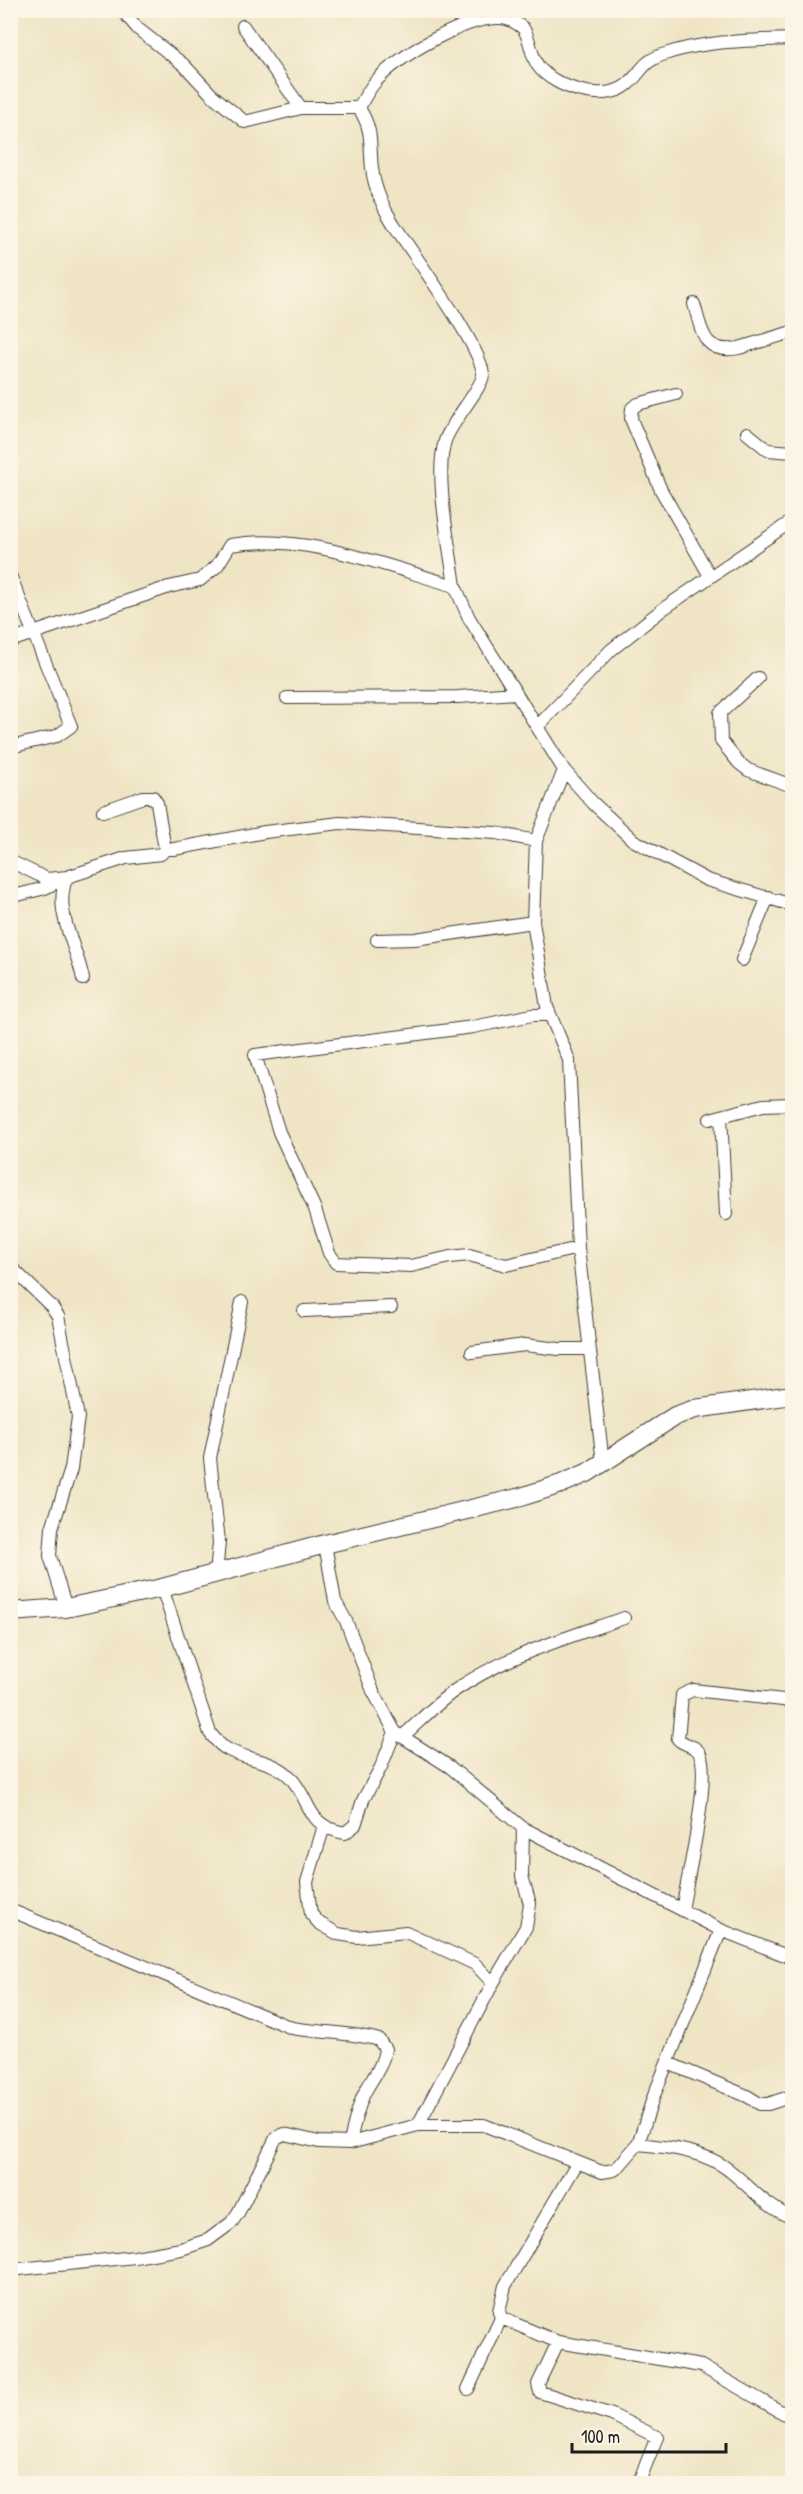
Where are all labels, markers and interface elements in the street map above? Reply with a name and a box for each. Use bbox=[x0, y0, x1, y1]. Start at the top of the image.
scale bar bbox=[572, 2416, 726, 2454]
text: 100 m bbox=[581, 2424, 620, 2449]

